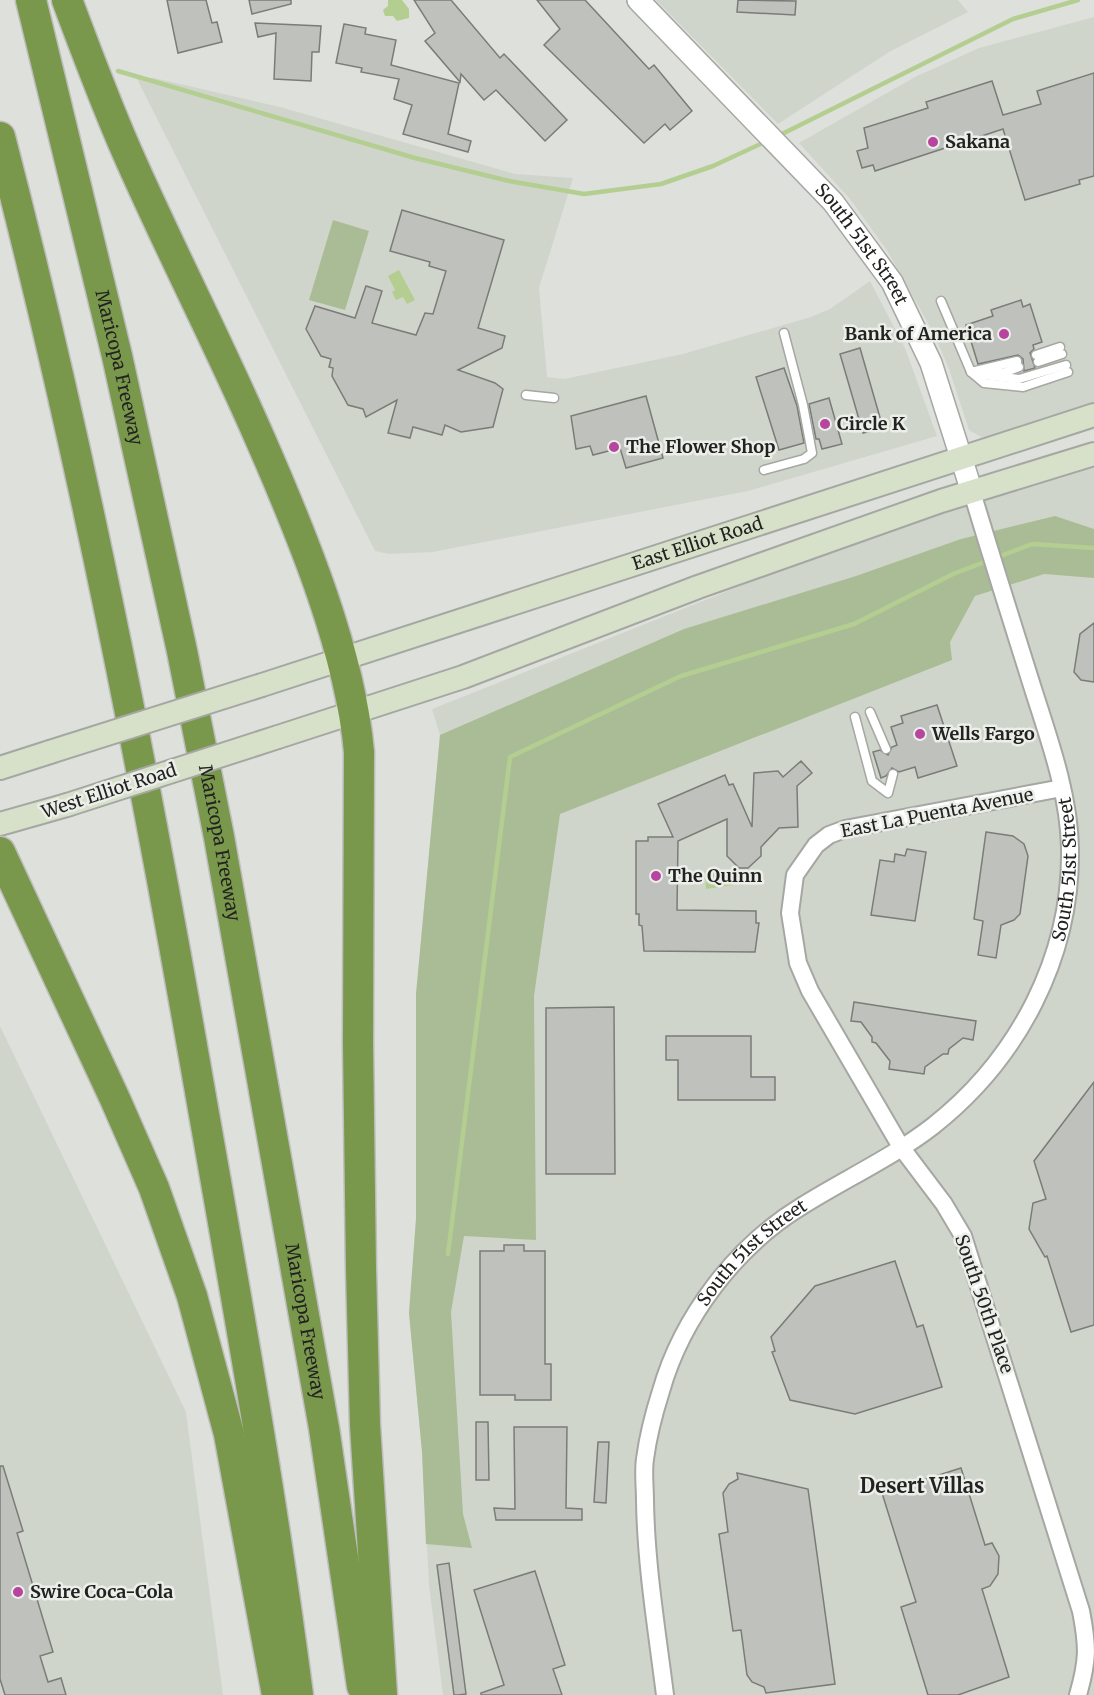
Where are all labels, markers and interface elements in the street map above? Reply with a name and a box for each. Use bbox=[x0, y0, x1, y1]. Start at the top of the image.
place label: Sakana bbox=[945, 130, 1010, 153]
marker: Sakana bbox=[926, 135, 940, 149]
street label: South 51st Street bbox=[810, 178, 913, 309]
street label: Maricopa Freeway bbox=[90, 288, 148, 448]
place label: Bank of America bbox=[845, 322, 992, 345]
marker: Bank of America bbox=[997, 327, 1011, 341]
place label: Circle K bbox=[837, 412, 906, 435]
marker: Circle K bbox=[818, 417, 832, 431]
place label: The Flower Shop bbox=[626, 435, 775, 458]
marker: The Flower Shop bbox=[607, 440, 621, 454]
street label: East Elliot Road bbox=[629, 511, 766, 575]
place label: Wells Fargo bbox=[931, 722, 1035, 745]
marker: Wells Fargo bbox=[913, 727, 927, 741]
street label: West Elliot Road bbox=[37, 758, 179, 824]
street label: Maricopa Freeway bbox=[194, 763, 246, 923]
street label: East La Puenta Avenue bbox=[839, 783, 1035, 842]
street label: South 51st Street bbox=[1046, 795, 1081, 944]
place label: The Quinn bbox=[668, 864, 762, 887]
marker: The Quinn bbox=[649, 869, 663, 883]
street label: South 51st Street bbox=[692, 1194, 811, 1310]
street label: South 50th Place bbox=[950, 1231, 1019, 1376]
street label: Maricopa Freeway bbox=[280, 1241, 331, 1402]
district label: Desert Villas bbox=[860, 1473, 984, 1498]
place label: Swire Coca-Cola bbox=[30, 1580, 173, 1603]
marker: Swire Coca-Cola bbox=[11, 1585, 25, 1599]

